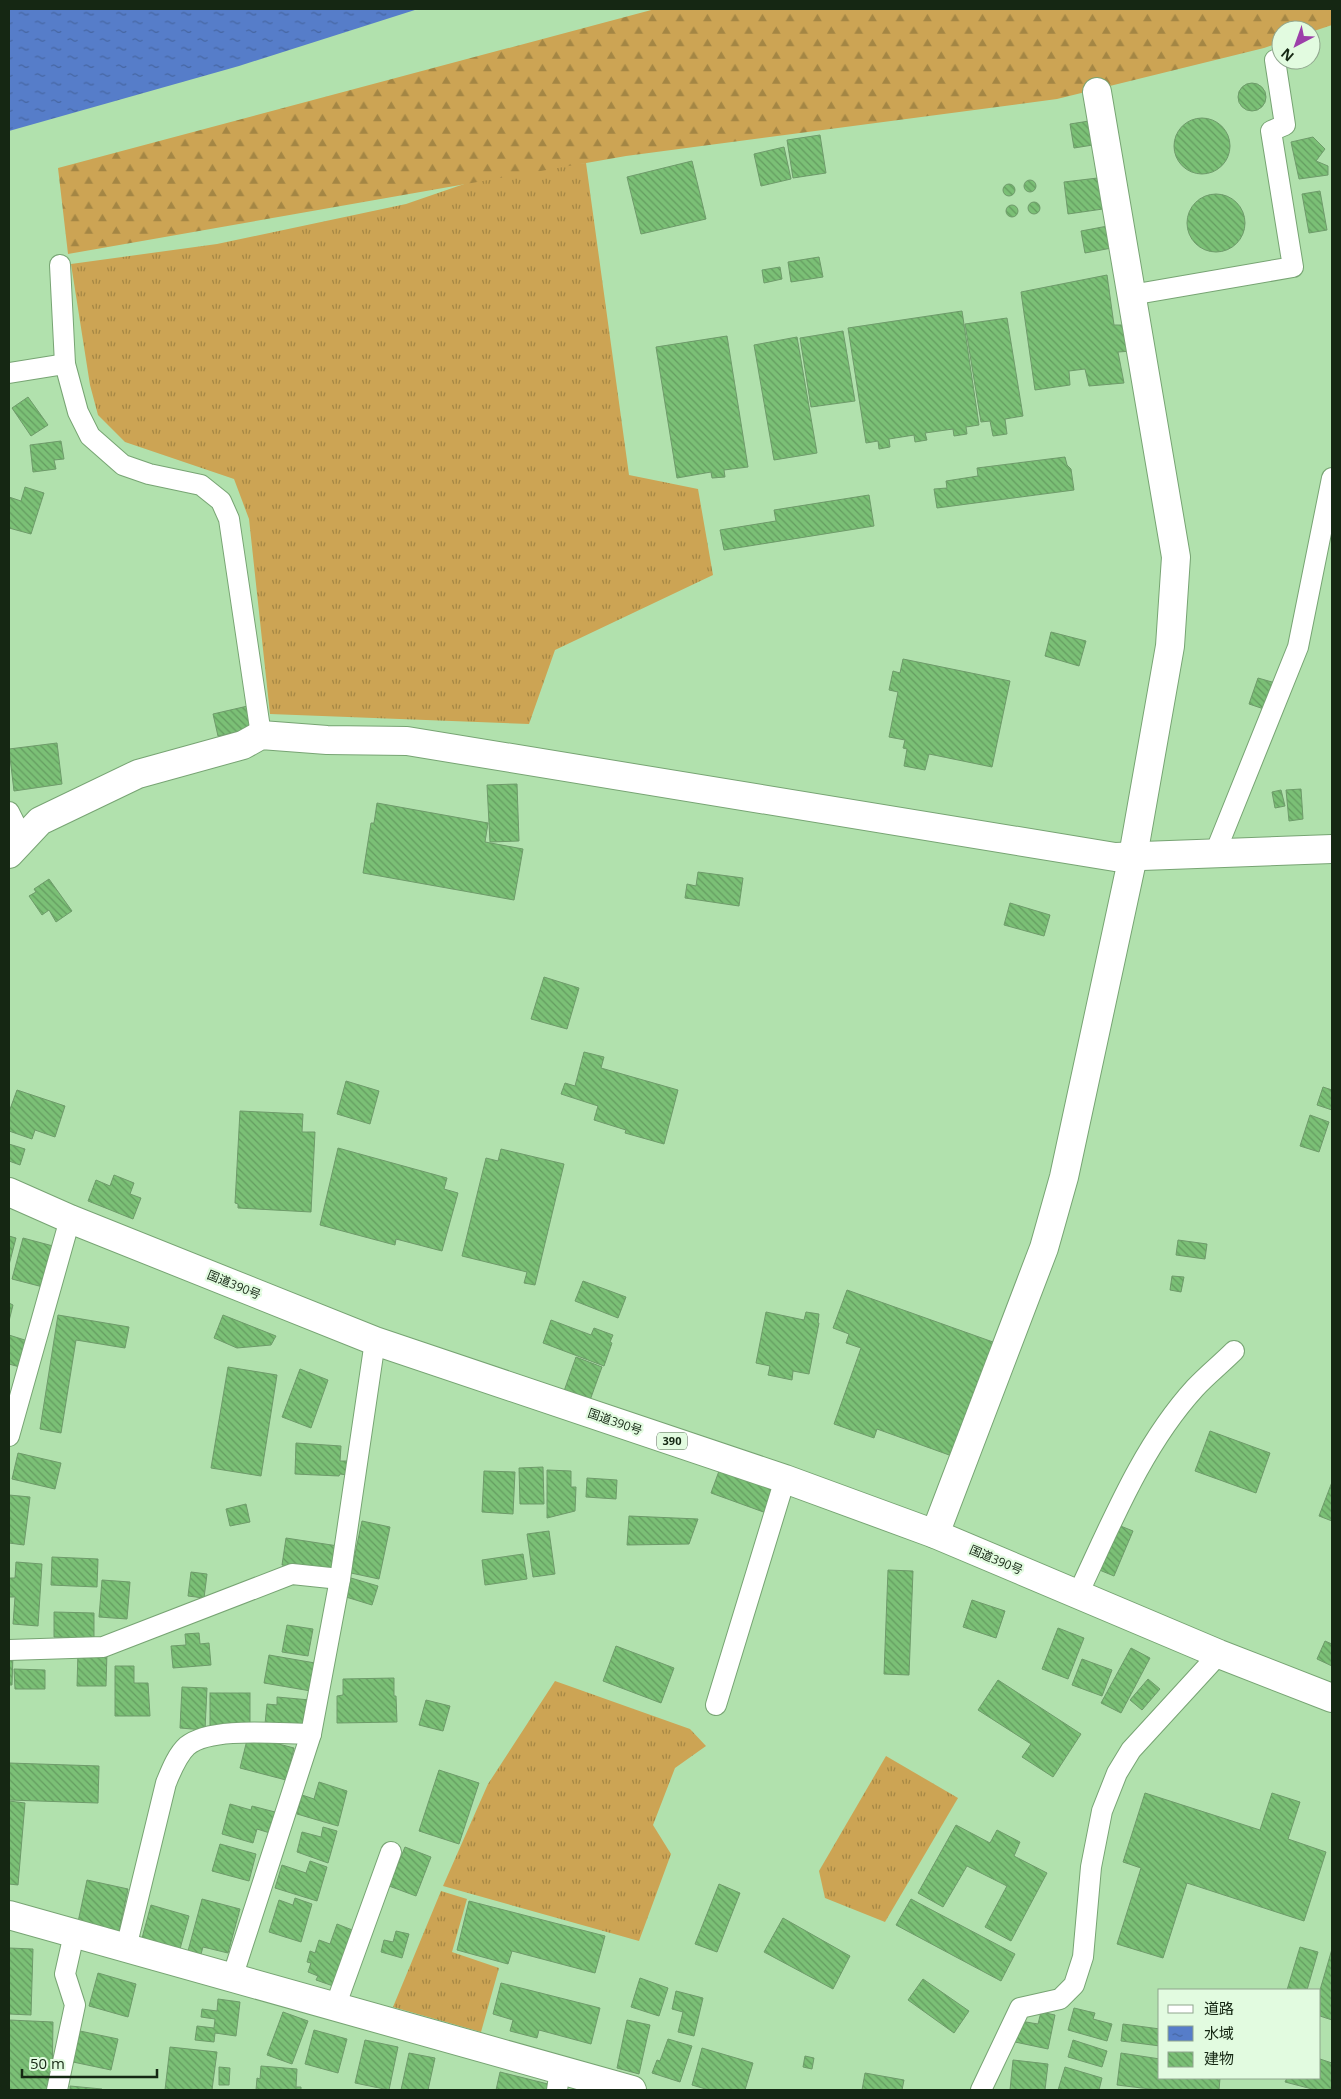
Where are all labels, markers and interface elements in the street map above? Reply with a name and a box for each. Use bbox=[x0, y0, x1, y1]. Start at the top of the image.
north arrow bbox=[1271, 20, 1321, 70]
text: N bbox=[1277, 44, 1298, 66]
street label: 国道390号 bbox=[205, 1266, 264, 1303]
street label: 国道390号 bbox=[586, 1404, 645, 1439]
road number: 390 bbox=[657, 1432, 687, 1450]
street label: 国道390号 bbox=[967, 1541, 1026, 1578]
legend bbox=[1158, 1989, 1321, 2079]
text: 道路 bbox=[1204, 1998, 1234, 2018]
text: 水域 bbox=[1204, 2023, 1234, 2043]
scale bar bbox=[22, 2046, 158, 2078]
text: 建物 bbox=[1204, 2048, 1234, 2068]
text: 50 m bbox=[30, 2053, 65, 2073]

